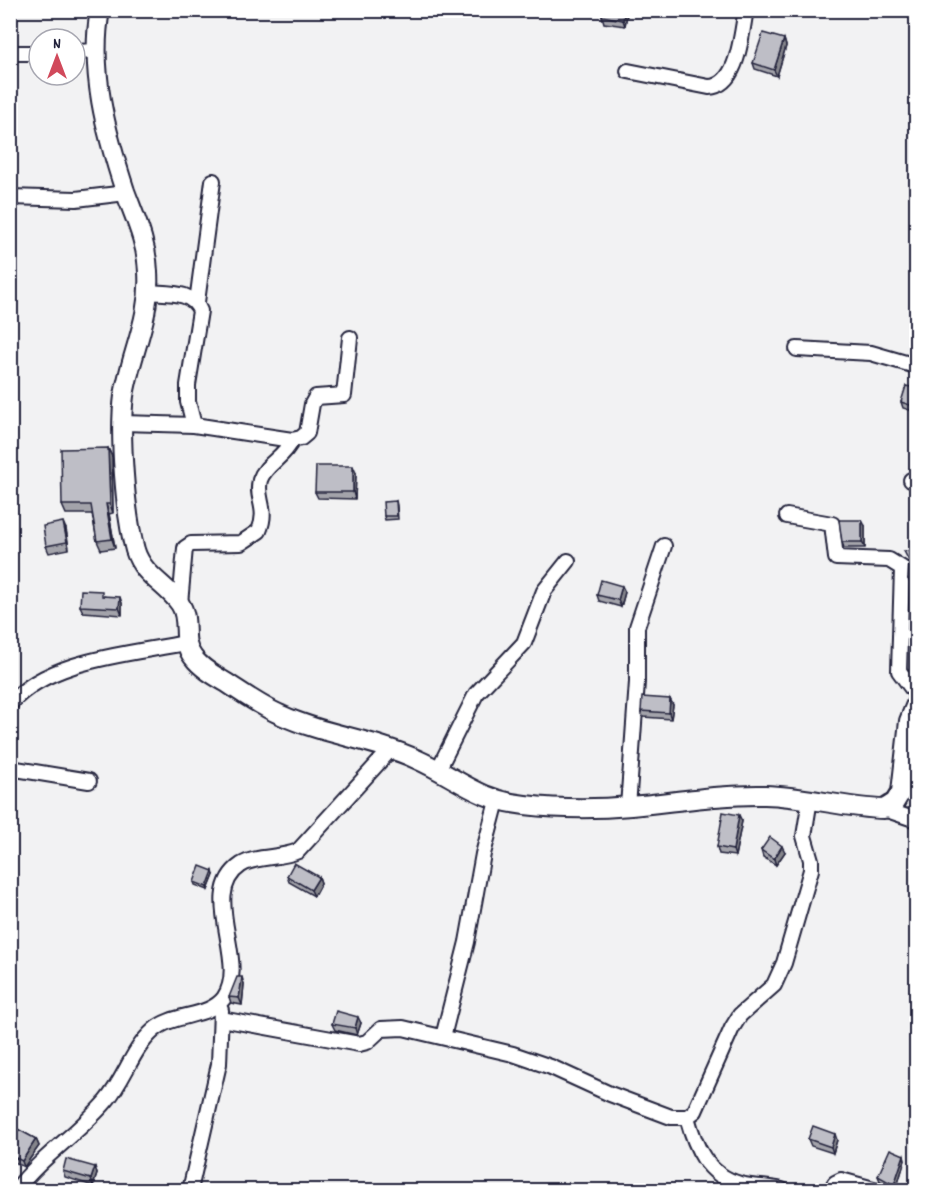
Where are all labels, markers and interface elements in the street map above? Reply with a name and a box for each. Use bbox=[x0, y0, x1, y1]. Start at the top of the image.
north arrow bbox=[27, 27, 87, 87]
text: N bbox=[53, 33, 61, 56]

